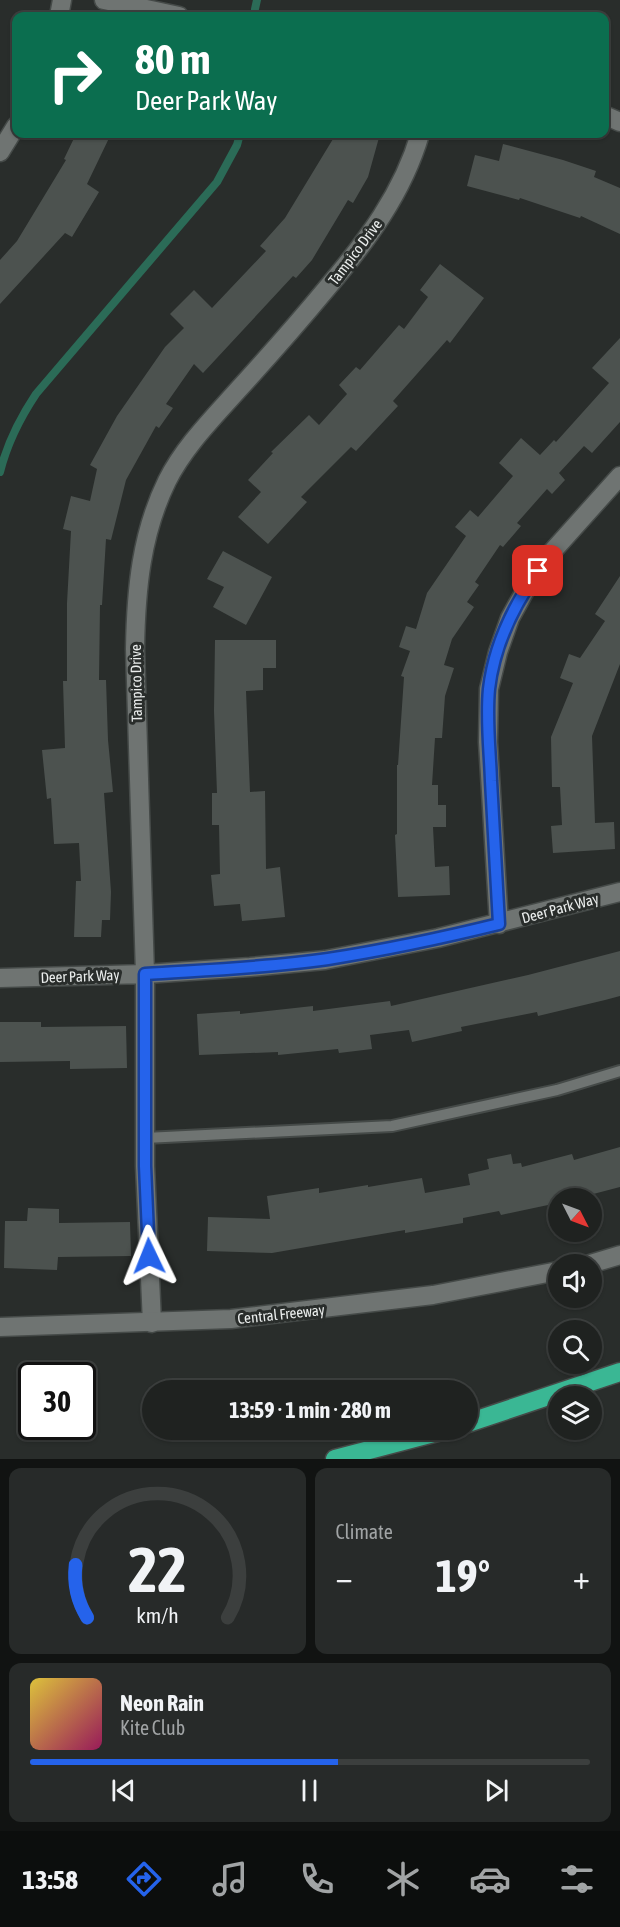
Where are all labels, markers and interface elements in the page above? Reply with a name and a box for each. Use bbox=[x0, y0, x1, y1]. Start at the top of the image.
text: 80 m bbox=[135, 35, 210, 83]
icon: right bbox=[36, 36, 114, 114]
text: Deer Park Way bbox=[135, 85, 277, 116]
street label: Tampico Drive bbox=[325, 216, 385, 288]
pin bbox=[512, 545, 563, 596]
icon: arrive bbox=[521, 554, 554, 587]
street label: Tampico Drive bbox=[127, 644, 145, 722]
street label: Deer Park Way bbox=[520, 890, 600, 926]
street label: Deer Park Way bbox=[40, 966, 120, 986]
north arrow bbox=[548, 1188, 602, 1242]
map controls bbox=[548, 1188, 602, 1440]
position arrow bbox=[117, 1224, 181, 1288]
button: sound bbox=[548, 1254, 602, 1308]
street label: Central Freeway bbox=[236, 1301, 326, 1327]
button: search bbox=[548, 1320, 602, 1374]
speed limit sign: 30 bbox=[18, 1362, 96, 1440]
button: layers bbox=[548, 1386, 602, 1440]
text: 13:59 · 1 min · 280 m bbox=[229, 1397, 391, 1423]
text: Climate bbox=[336, 1520, 393, 1543]
text: 22 bbox=[128, 1534, 187, 1605]
text: 19° bbox=[435, 1550, 490, 1602]
text: − bbox=[336, 1558, 353, 1596]
text: + bbox=[573, 1558, 590, 1596]
text: km/h bbox=[136, 1603, 179, 1628]
text: Neon Rain bbox=[120, 1690, 204, 1716]
text: Kite Club bbox=[120, 1716, 185, 1739]
icon: previous bbox=[107, 1774, 140, 1807]
icon: pause bbox=[293, 1774, 326, 1807]
icon: next bbox=[480, 1774, 513, 1807]
icon: directions bbox=[123, 1858, 165, 1900]
icon: music bbox=[209, 1858, 251, 1900]
icon: phone bbox=[296, 1858, 338, 1900]
icon: climate bbox=[382, 1858, 424, 1900]
icon: car bbox=[469, 1858, 511, 1900]
icon: filters bbox=[556, 1858, 598, 1900]
text: 13:58 bbox=[22, 1864, 78, 1895]

